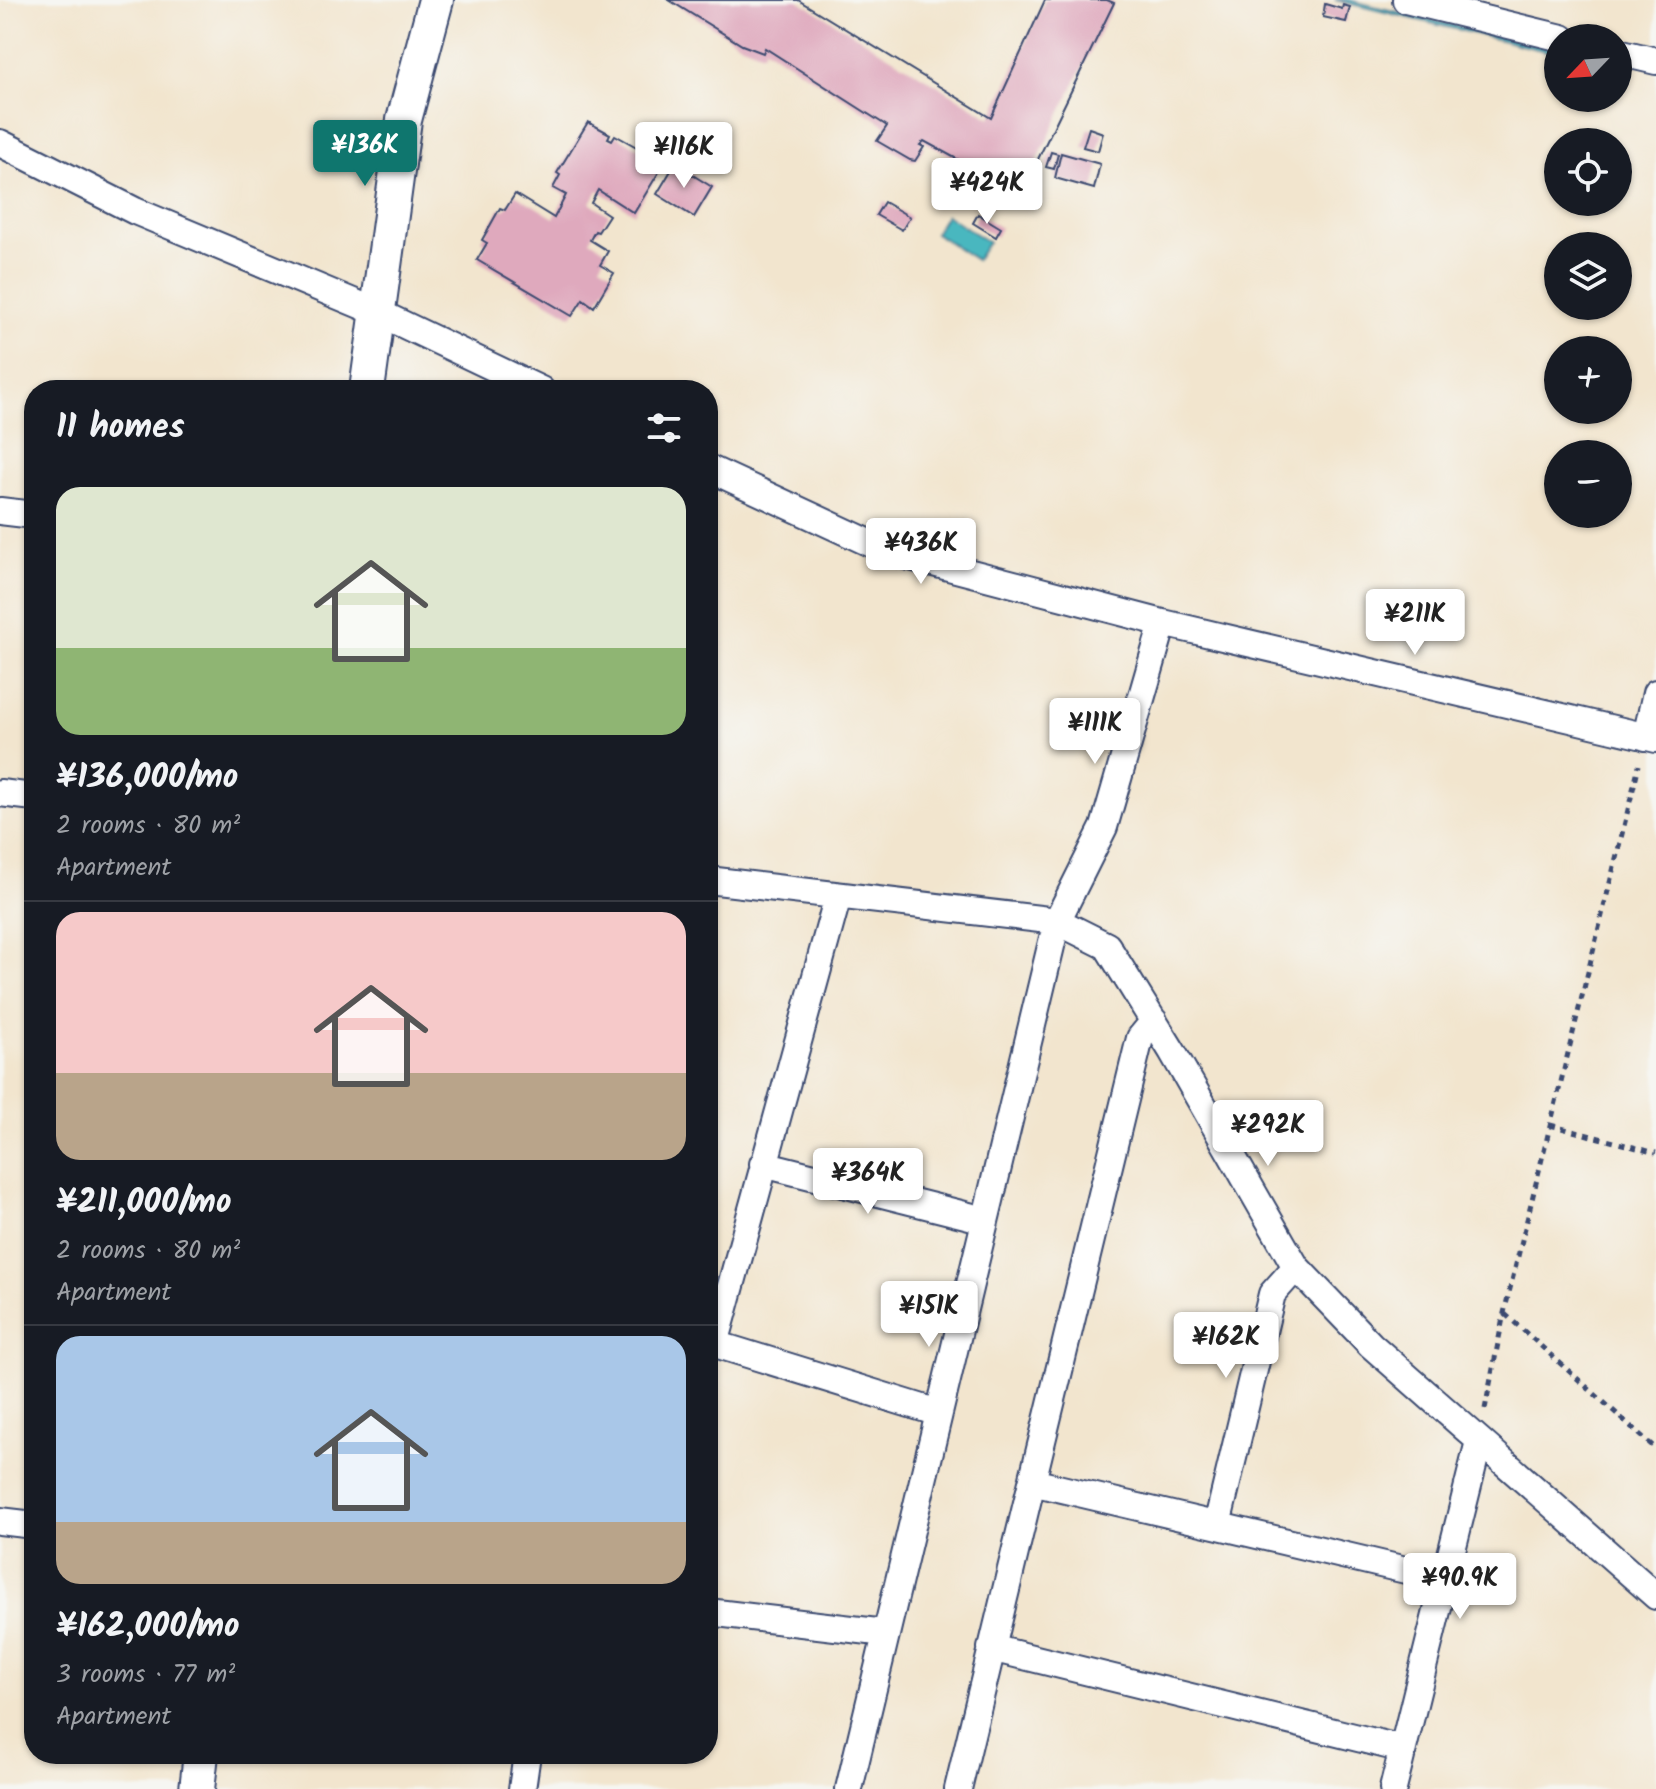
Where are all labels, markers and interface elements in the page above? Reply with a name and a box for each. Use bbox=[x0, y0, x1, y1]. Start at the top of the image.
north arrow bbox=[1544, 24, 1632, 112]
map controls bbox=[1544, 24, 1632, 528]
pin: ¥136K bbox=[309, 120, 421, 188]
pin: ¥116K bbox=[628, 122, 740, 190]
text: ¥136K bbox=[331, 125, 399, 167]
text: ¥116K bbox=[653, 127, 715, 169]
button: locate bbox=[1544, 128, 1632, 216]
pin: ¥424K bbox=[931, 158, 1043, 226]
text: ¥424K bbox=[949, 163, 1025, 205]
button: layers bbox=[1544, 232, 1632, 320]
button: + bbox=[1544, 336, 1632, 424]
text: 11 homes bbox=[56, 401, 185, 455]
icon: filters bbox=[642, 406, 686, 450]
button: − bbox=[1544, 440, 1632, 528]
pin: ¥436K bbox=[865, 518, 977, 586]
text: ¥436K bbox=[884, 523, 958, 565]
icon: home bbox=[299, 539, 443, 683]
pin: ¥211K bbox=[1359, 589, 1471, 657]
text: ¥211K bbox=[1384, 594, 1446, 636]
pin: ¥111K bbox=[1039, 698, 1151, 766]
text: ¥111K bbox=[1067, 703, 1123, 745]
text: ¥136,000/mo bbox=[56, 751, 238, 805]
text: 2 rooms · 80 m² bbox=[56, 805, 240, 847]
text: Apartment bbox=[56, 847, 171, 889]
icon: home bbox=[299, 964, 443, 1108]
pin: ¥292K bbox=[1212, 1100, 1324, 1168]
text: ¥292K bbox=[1230, 1105, 1306, 1147]
pin: ¥364K bbox=[812, 1148, 924, 1216]
text: ¥364K bbox=[831, 1153, 905, 1195]
text: ¥211,000/mo bbox=[56, 1176, 231, 1230]
text: 2 rooms · 80 m² bbox=[56, 1230, 240, 1272]
text: Apartment bbox=[56, 1272, 171, 1314]
pin: ¥151K bbox=[873, 1281, 985, 1349]
text: ¥151K bbox=[899, 1286, 959, 1328]
pin: ¥162K bbox=[1170, 1312, 1282, 1380]
text: ¥162K bbox=[1192, 1317, 1260, 1359]
icon: home bbox=[299, 1388, 443, 1532]
pin: ¥90.9K bbox=[1395, 1553, 1525, 1621]
text: ¥90.9K bbox=[1421, 1558, 1499, 1600]
text: ¥162,000/mo bbox=[56, 1600, 240, 1654]
text: 3 rooms · 77 m² bbox=[56, 1654, 235, 1696]
text: Apartment bbox=[56, 1696, 171, 1738]

